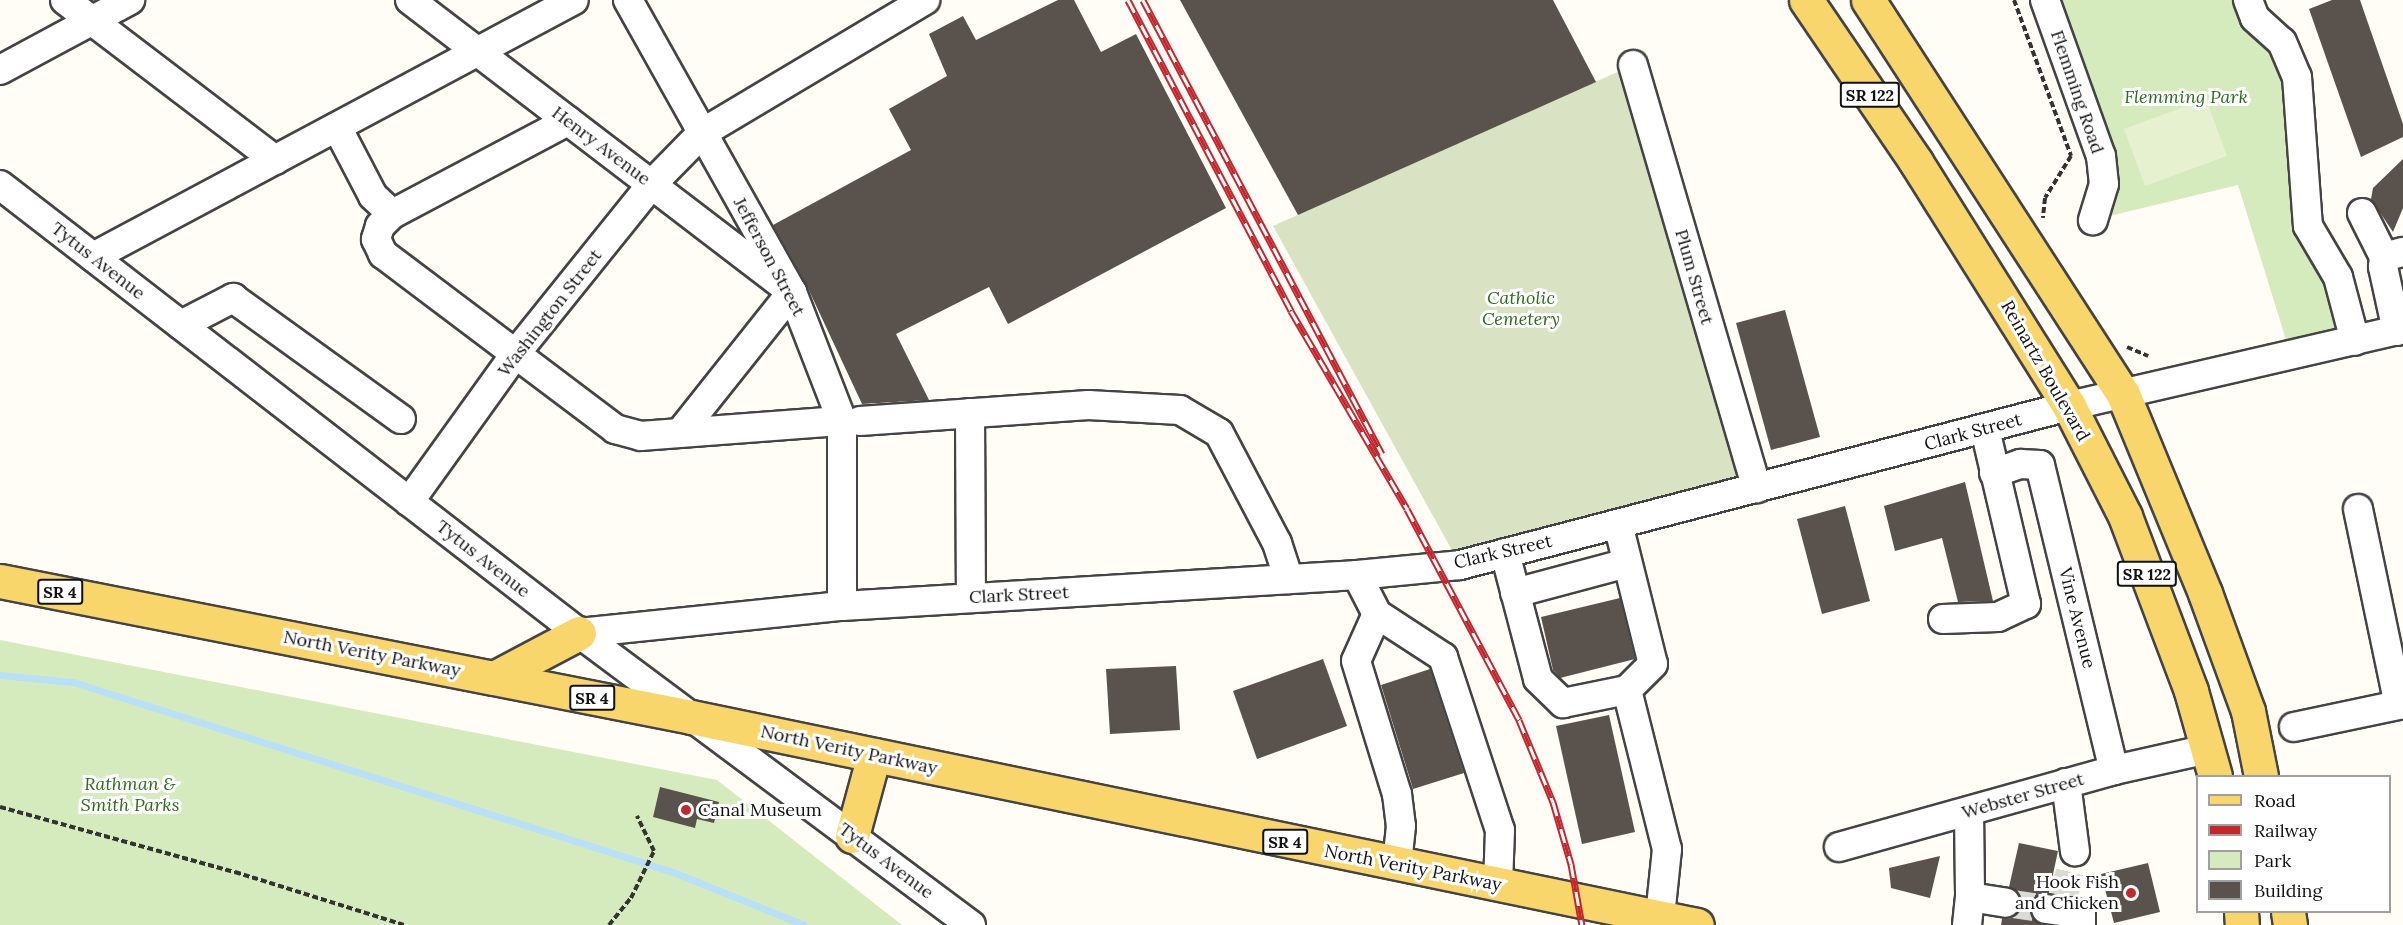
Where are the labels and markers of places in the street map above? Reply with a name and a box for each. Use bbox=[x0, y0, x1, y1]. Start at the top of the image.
place label: Canal Museum bbox=[698, 799, 822, 821]
marker: Canal Museum bbox=[679, 803, 693, 817]
place label: Hook Fish and Chicken bbox=[2015, 872, 2119, 914]
marker: Hook Fish and Chicken bbox=[2124, 886, 2138, 900]

